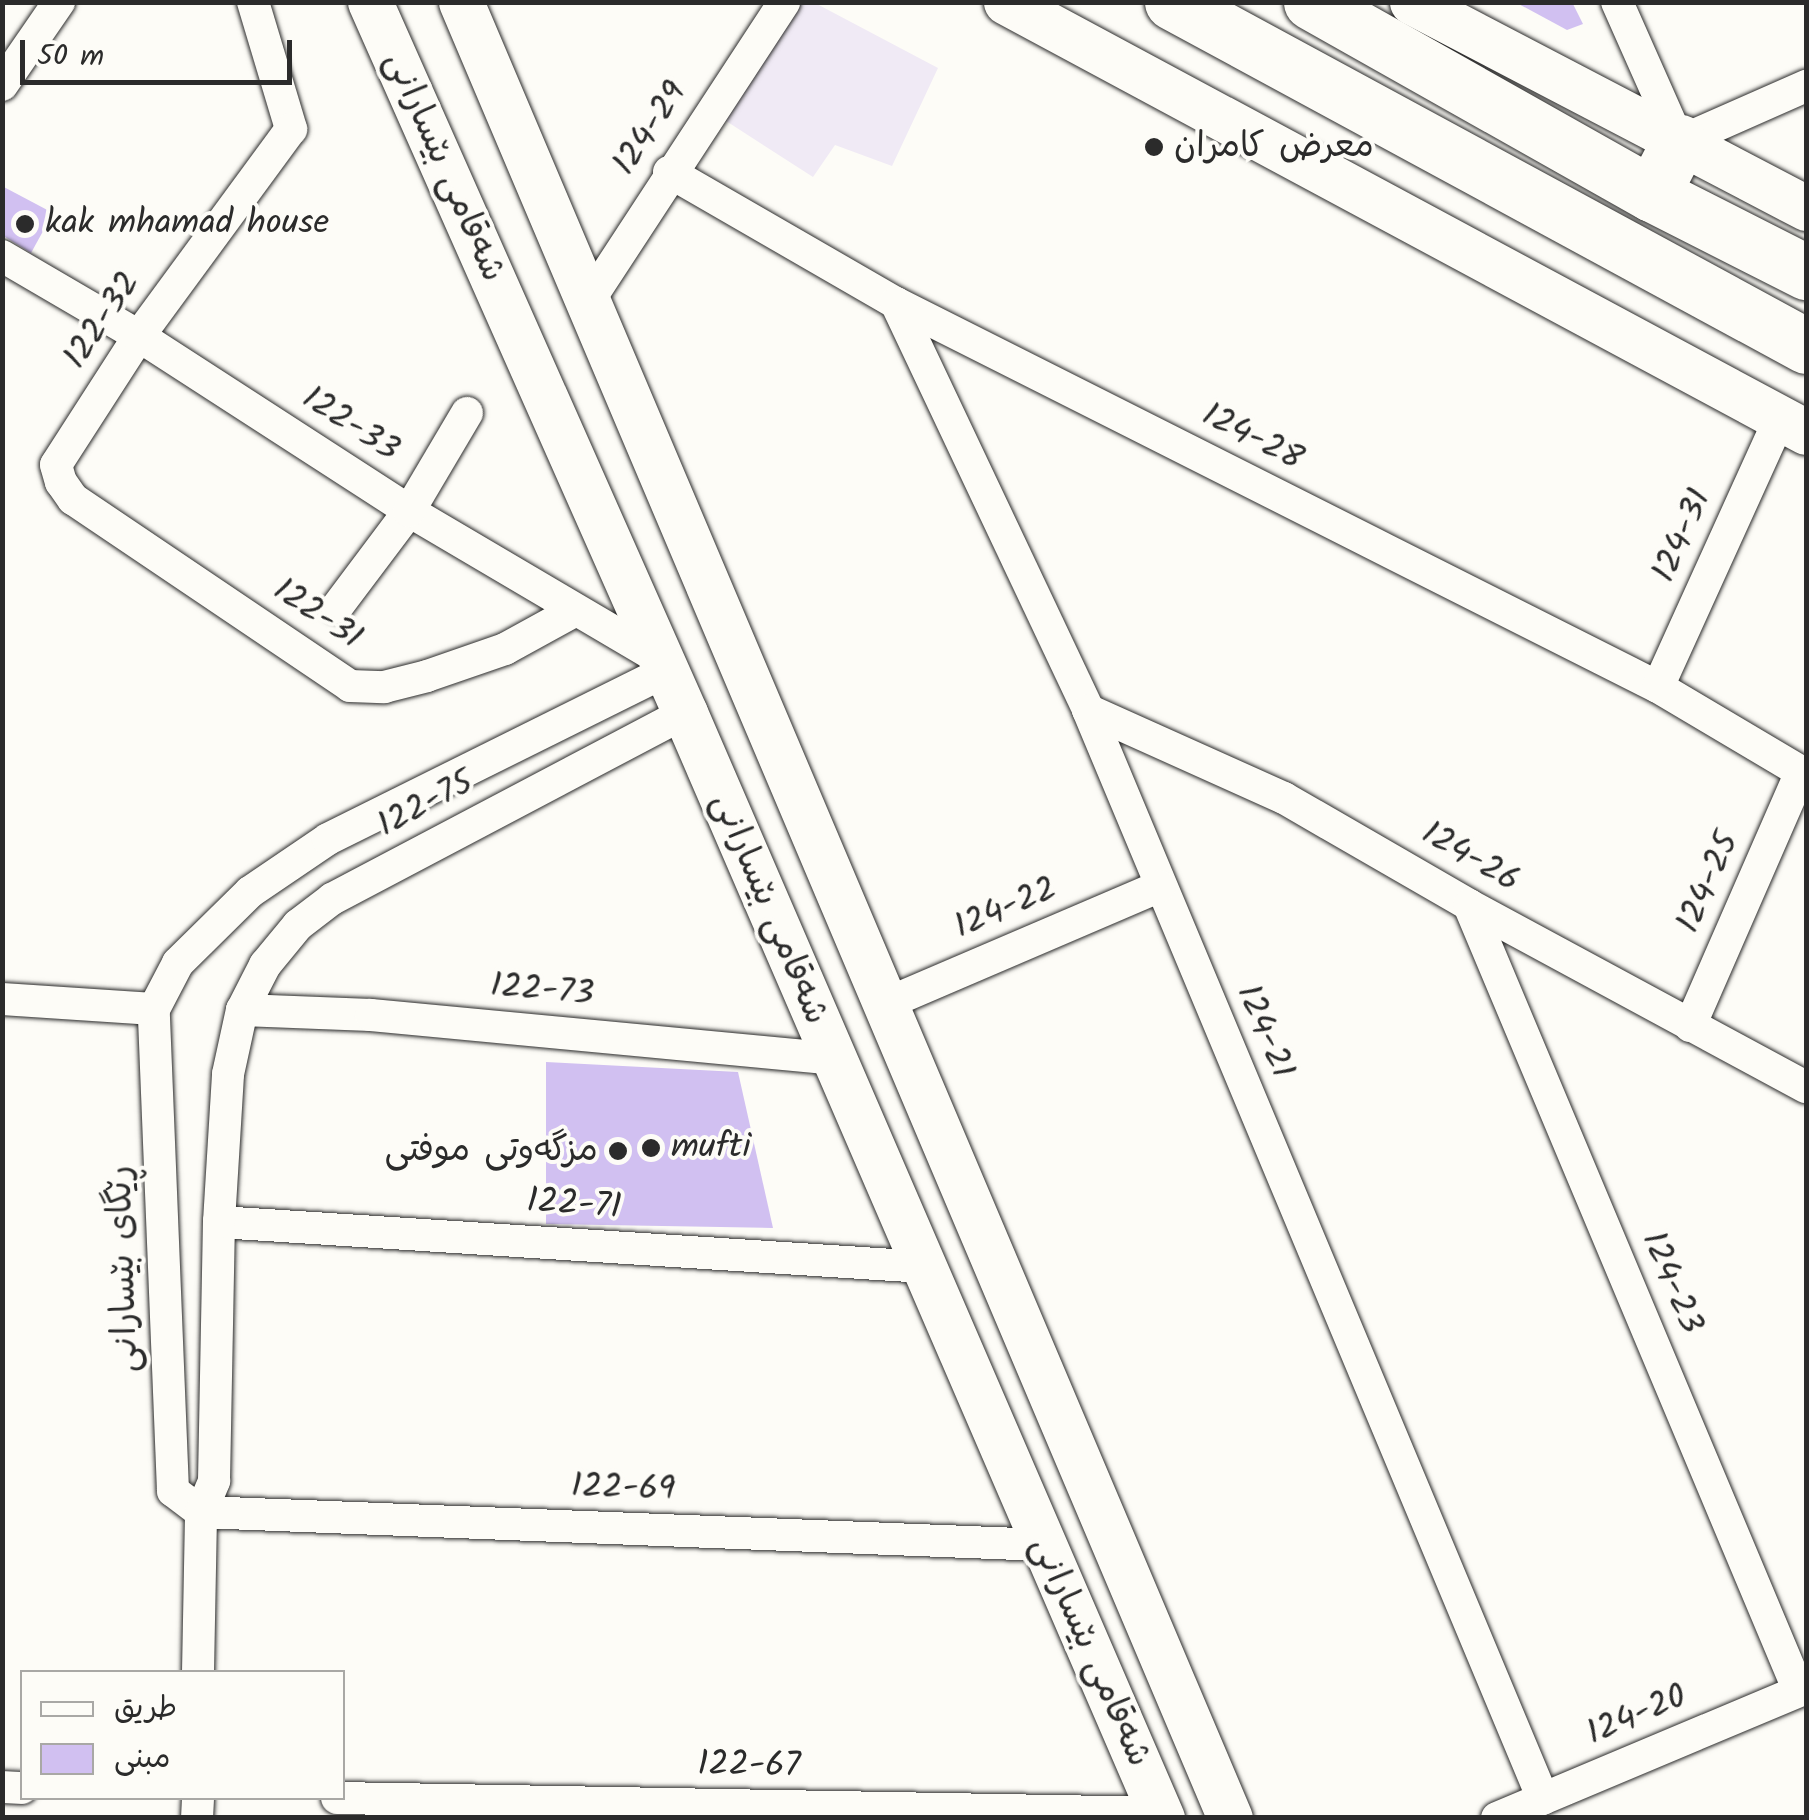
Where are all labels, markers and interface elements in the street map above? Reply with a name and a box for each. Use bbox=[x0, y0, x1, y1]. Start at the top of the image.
scale bar bbox=[25, 20, 298, 82]
text: 50 m bbox=[37, 33, 104, 81]
street label: شەقامی بێسارانی bbox=[375, 46, 513, 288]
street label: 124-29 bbox=[604, 74, 698, 184]
place label: معرض كامران bbox=[1174, 126, 1374, 168]
marker: معرض كامران bbox=[1143, 136, 1165, 158]
place label: kak mhamad house bbox=[45, 203, 329, 245]
marker: kak mhamad house bbox=[14, 213, 36, 235]
street label: 122-32 bbox=[55, 264, 151, 378]
street label: 122-33 bbox=[293, 378, 407, 472]
street label: 124-28 bbox=[1194, 395, 1310, 481]
street label: 124-31 bbox=[1644, 483, 1722, 589]
street label: 122-31 bbox=[264, 570, 370, 660]
street label: 122-75 bbox=[371, 762, 481, 848]
street label: شەقامی بێسارانی bbox=[701, 787, 837, 1031]
street label: 124-26 bbox=[1413, 813, 1527, 903]
street label: 124-25 bbox=[1668, 826, 1750, 940]
street label: 124-22 bbox=[948, 869, 1064, 949]
street label: 122-73 bbox=[488, 966, 596, 1016]
street label: 124-21 bbox=[1226, 979, 1302, 1085]
place label: mufti bbox=[671, 1127, 751, 1169]
place label: مزگەوتی موفتی bbox=[385, 1130, 598, 1172]
marker: mufti bbox=[640, 1137, 662, 1159]
marker: مزگەوتی موفتی bbox=[607, 1140, 629, 1162]
street label: ڕێگای بێسارانی bbox=[99, 1165, 149, 1373]
street label: 122-71 bbox=[525, 1181, 623, 1229]
street label: 124-23 bbox=[1631, 1226, 1711, 1340]
street label: 122-69 bbox=[570, 1466, 676, 1512]
street label: شەقامی بێسارانی bbox=[1021, 1531, 1159, 1773]
legend bbox=[20, 1670, 345, 1800]
street label: 124-20 bbox=[1581, 1676, 1693, 1756]
text: طريق bbox=[114, 1685, 177, 1733]
text: مبنى bbox=[114, 1735, 170, 1783]
street label: 122-67 bbox=[697, 1744, 801, 1788]

